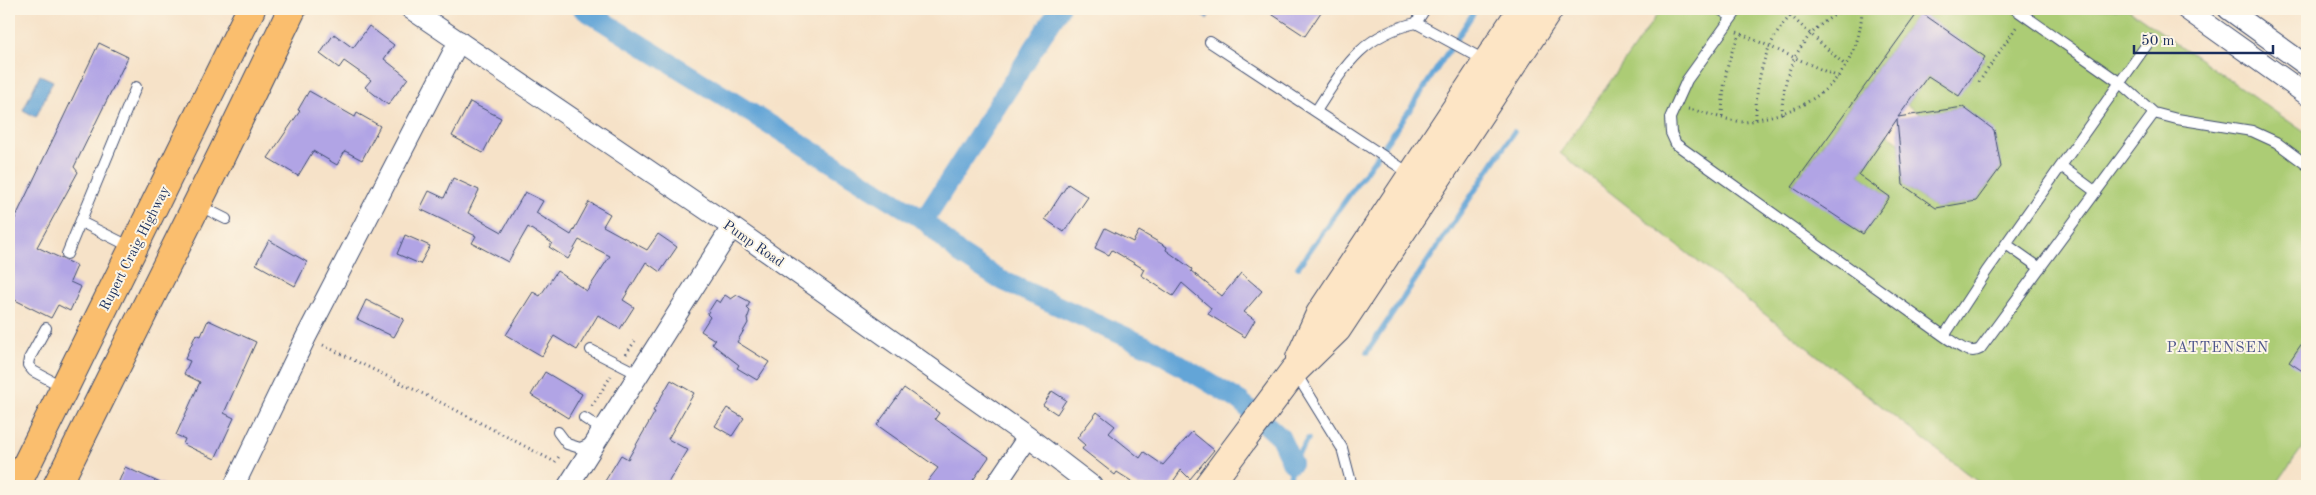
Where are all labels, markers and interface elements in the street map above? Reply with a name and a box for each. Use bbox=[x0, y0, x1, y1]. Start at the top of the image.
scale bar bbox=[2134, 22, 2272, 54]
text: 50 m bbox=[2141, 34, 2175, 49]
street label: Rupert Craig Highway bbox=[97, 183, 173, 313]
street label: Pump Road bbox=[721, 218, 786, 270]
district label: PATTENSEN bbox=[2167, 341, 2269, 356]

